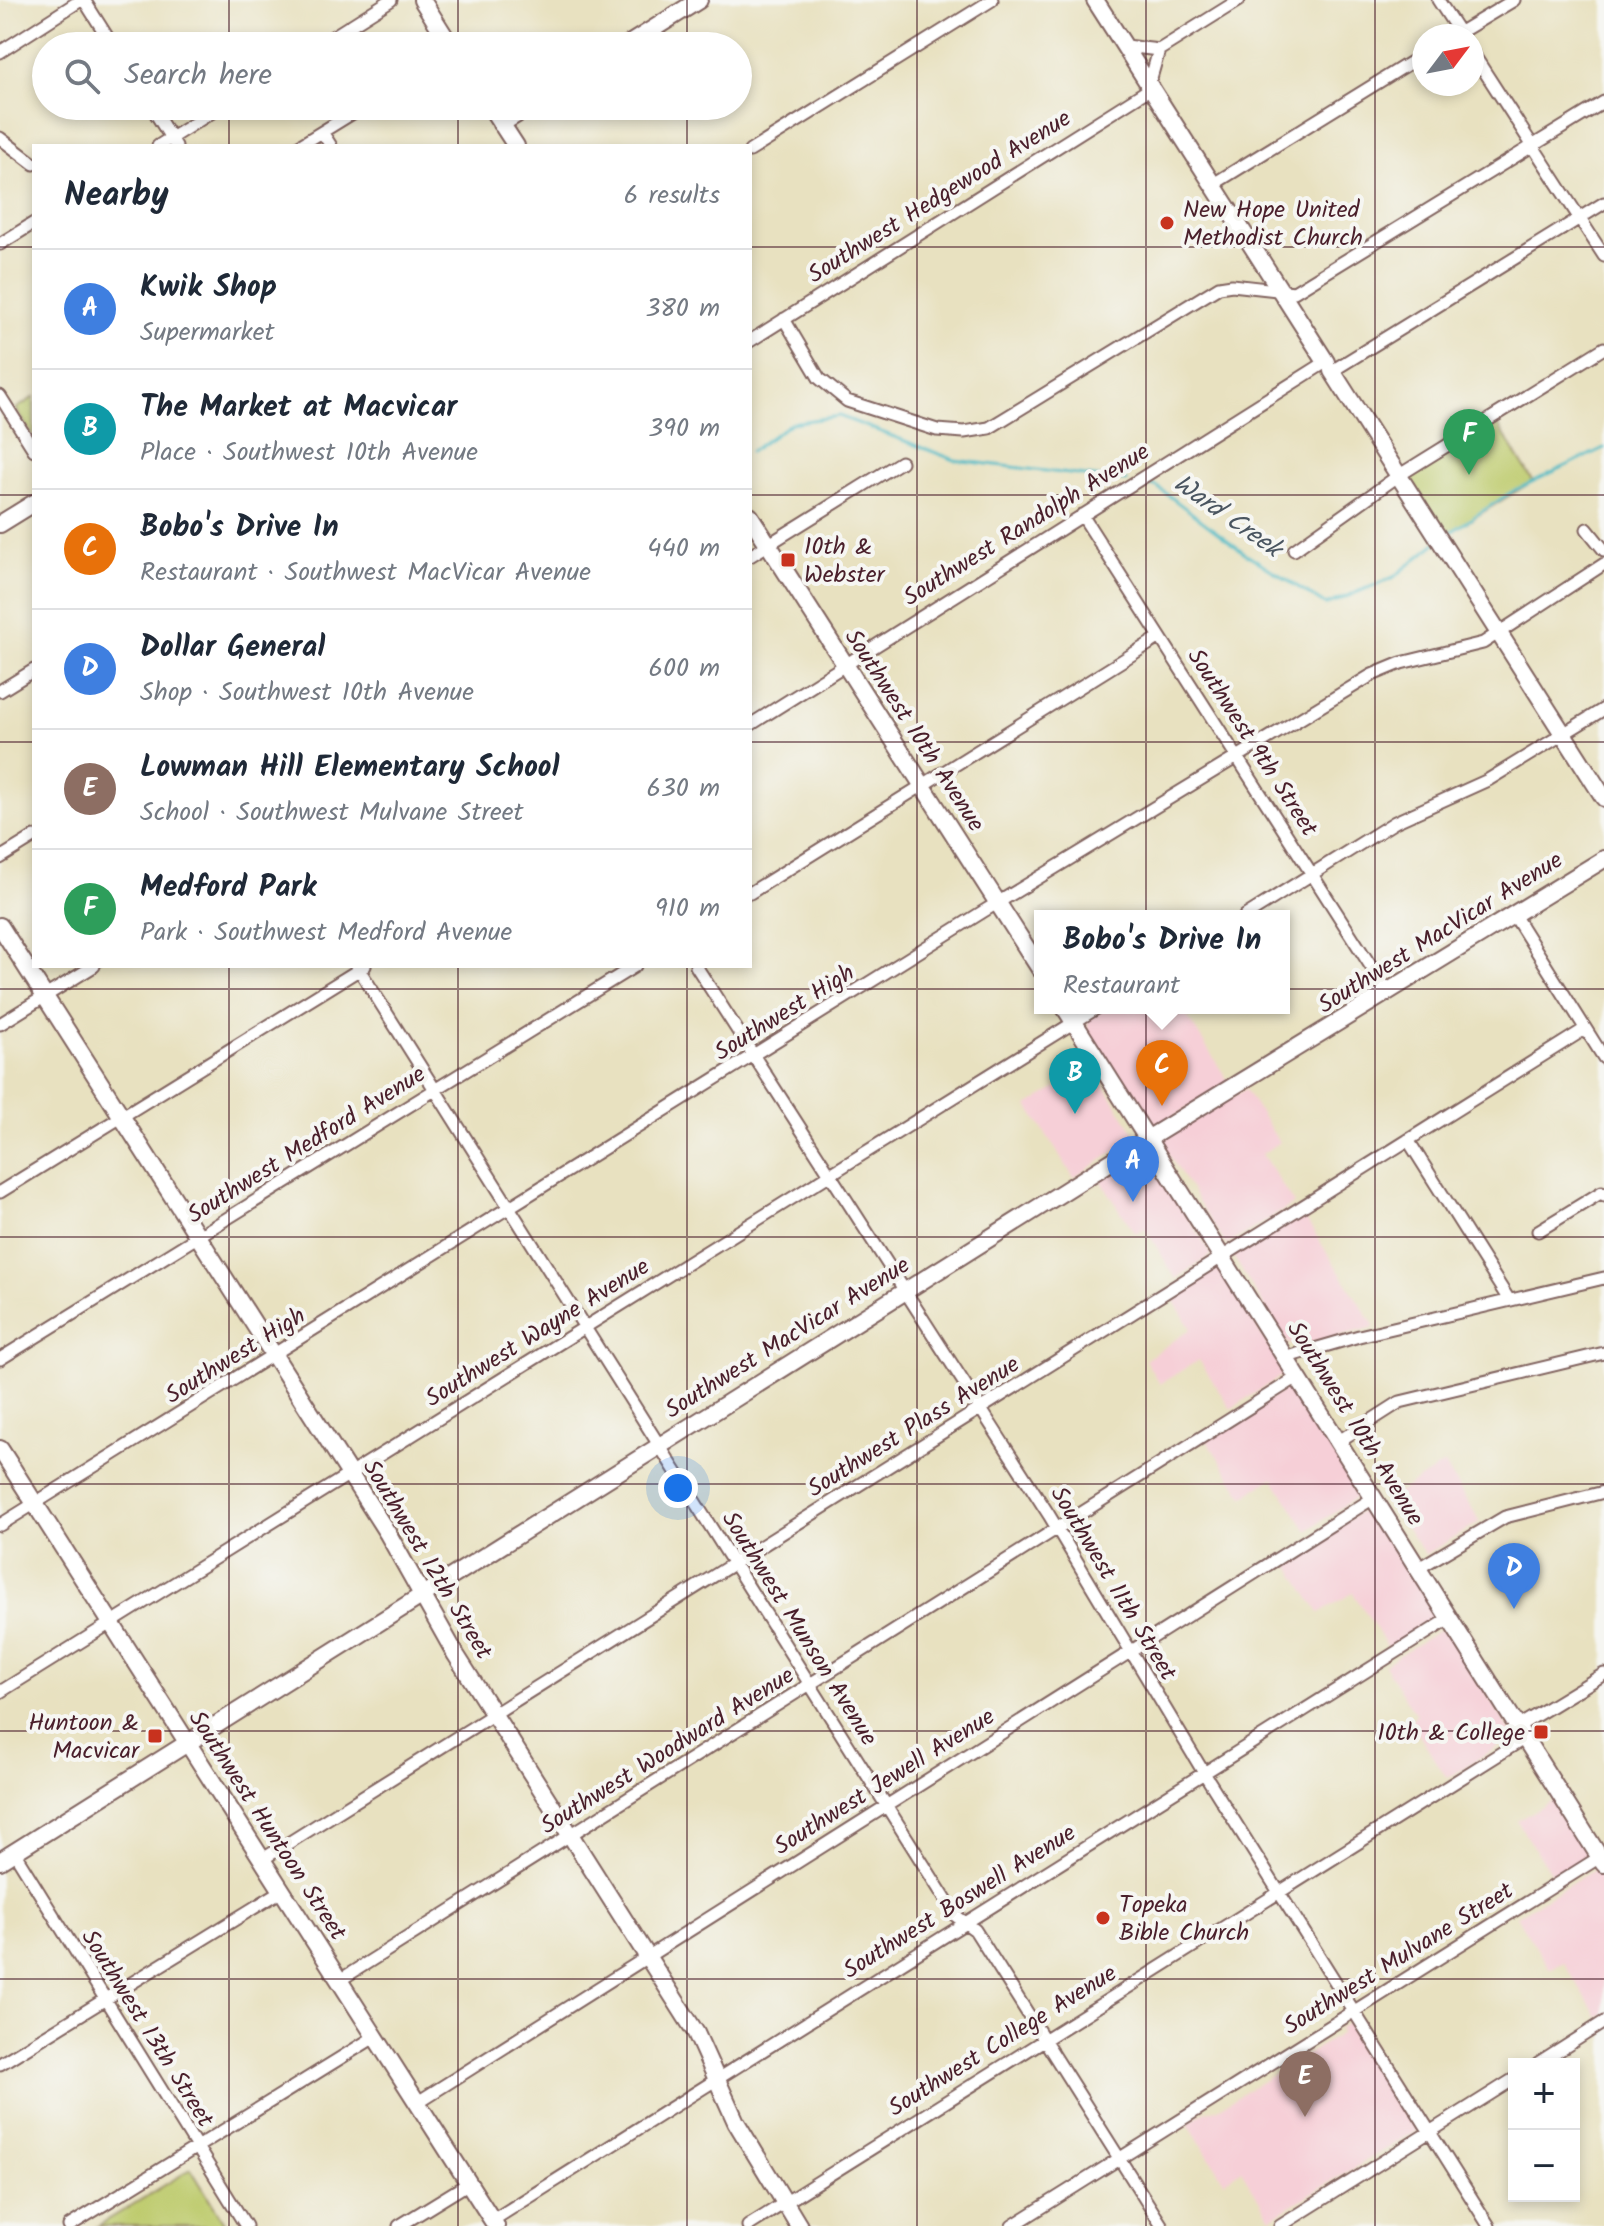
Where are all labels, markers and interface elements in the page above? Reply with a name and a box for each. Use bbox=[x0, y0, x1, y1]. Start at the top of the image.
north arrow bbox=[1412, 24, 1484, 96]
search box bbox=[32, 32, 752, 120]
text: Search here bbox=[124, 52, 272, 100]
icon: search bbox=[60, 54, 104, 98]
street label: Southwest Hedgewood Avenue bbox=[800, 100, 1079, 295]
text: Nearby bbox=[64, 169, 169, 223]
text: 6 results bbox=[624, 175, 720, 217]
place label: New Hope United Methodist Church bbox=[1183, 191, 1363, 258]
marker: New Hope United Methodist Church bbox=[1158, 214, 1176, 232]
text: Kwik Shop bbox=[140, 264, 277, 312]
text: A bbox=[82, 288, 98, 330]
text: 380 m bbox=[645, 288, 720, 330]
text: Supermarket bbox=[140, 312, 275, 354]
text: The Market at Macvicar bbox=[140, 384, 457, 432]
text: B bbox=[82, 408, 98, 450]
text: 390 m bbox=[648, 408, 720, 450]
pin: F bbox=[1443, 409, 1495, 475]
text: Place · Southwest 10th Avenue bbox=[140, 432, 478, 474]
street label: Southwest Randolph Avenue bbox=[896, 433, 1158, 617]
water label: Ward Creek bbox=[1164, 464, 1293, 572]
text: Bobo's Drive In bbox=[140, 504, 339, 552]
text: C bbox=[82, 528, 98, 570]
text: 440 m bbox=[647, 528, 720, 570]
place label: 10th & Webster bbox=[804, 528, 886, 595]
marker: 10th & Webster bbox=[779, 551, 797, 569]
text: Restaurant · Southwest MacVicar Avenue bbox=[140, 552, 591, 594]
street label: Southwest 10th Avenue bbox=[833, 621, 994, 840]
text: Dollar General bbox=[140, 624, 325, 672]
street label: Southwest 9th Street bbox=[1176, 641, 1328, 845]
text: D bbox=[81, 648, 99, 690]
text: 600 m bbox=[648, 648, 720, 690]
text: Shop · Southwest 10th Avenue bbox=[140, 672, 474, 714]
text: Lowman Hill Elementary School bbox=[140, 744, 560, 792]
text: E bbox=[83, 768, 97, 810]
text: 630 m bbox=[647, 768, 720, 810]
text: School · Southwest Mulvane Street bbox=[140, 792, 524, 834]
street label: Southwest MacVicar Avenue bbox=[1310, 842, 1571, 1025]
text: Medford Park bbox=[140, 864, 316, 912]
text: F bbox=[83, 888, 97, 930]
text: 910 m bbox=[655, 888, 720, 930]
popup bbox=[1034, 910, 1290, 1014]
text: Park · Southwest Medford Avenue bbox=[140, 912, 512, 954]
text: Bobo's Drive In bbox=[1063, 917, 1261, 965]
street label: Southwest High bbox=[707, 954, 863, 1072]
text: Restaurant bbox=[1063, 965, 1180, 1007]
pin: C bbox=[1136, 1040, 1188, 1106]
pin: B bbox=[1049, 1048, 1101, 1114]
street label: Southwest Medford Avenue bbox=[180, 1056, 434, 1235]
pin: A bbox=[1107, 1136, 1159, 1202]
street label: Southwest MacVicar Avenue bbox=[657, 1247, 918, 1430]
street label: Southwest Wayne Avenue bbox=[418, 1248, 658, 1418]
street label: Southwest High bbox=[158, 1297, 314, 1415]
street label: Southwest 10th Avenue bbox=[1276, 1314, 1434, 1534]
street label: Southwest Plass Avenue bbox=[800, 1346, 1028, 1509]
street label: Southwest 12th Street bbox=[351, 1452, 502, 1668]
your location bbox=[658, 1468, 698, 1508]
street label: Southwest 11th Street bbox=[1039, 1479, 1187, 1689]
street label: Southwest Munson Avenue bbox=[710, 1504, 887, 1754]
pin: D bbox=[1488, 1543, 1540, 1609]
street label: Southwest Woodward Avenue bbox=[533, 1657, 803, 1846]
street label: Southwest Jewell Avenue bbox=[767, 1698, 1003, 1866]
street label: Southwest Huntoon Street bbox=[177, 1703, 356, 1949]
place label: Huntoon & Macvicar bbox=[28, 1704, 141, 1771]
place label: 10th & College bbox=[1377, 1714, 1525, 1753]
marker: 10th & College bbox=[1532, 1723, 1550, 1741]
marker: Huntoon & Macvicar bbox=[146, 1727, 164, 1745]
street label: Southwest Boswell Avenue bbox=[835, 1814, 1084, 1990]
street label: Southwest Mulvane Street bbox=[1276, 1872, 1522, 2046]
place label: Topeka Bible Church bbox=[1119, 1886, 1249, 1953]
marker: Topeka Bible Church bbox=[1094, 1909, 1112, 1927]
street label: Southwest 13th Street bbox=[70, 1922, 224, 2136]
street label: Southwest College Avenue bbox=[881, 1955, 1125, 2128]
pin: E bbox=[1279, 2051, 1331, 2117]
map controls bbox=[1508, 2058, 1580, 2202]
button: + bbox=[1508, 2058, 1580, 2130]
button: − bbox=[1508, 2130, 1580, 2202]

